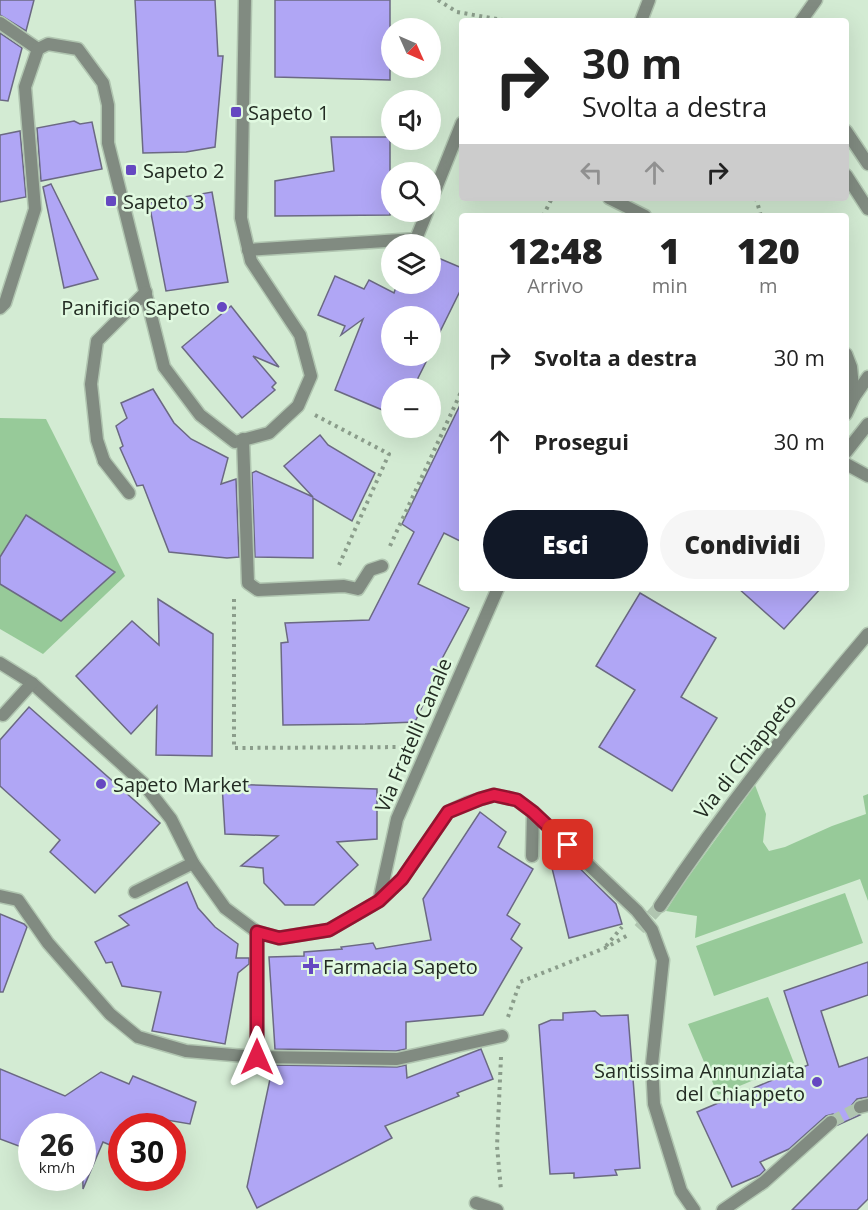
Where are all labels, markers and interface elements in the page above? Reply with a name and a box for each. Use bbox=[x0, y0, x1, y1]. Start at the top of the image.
north arrow bbox=[381, 18, 441, 78]
map controls bbox=[381, 18, 441, 438]
text: 30 m bbox=[582, 34, 682, 91]
icon: right bbox=[483, 42, 561, 120]
text: Svolta a destra bbox=[582, 88, 767, 125]
button: sound bbox=[381, 90, 441, 150]
place label: Sapeto 1 bbox=[248, 99, 329, 126]
marker: Sapeto 1 bbox=[229, 105, 243, 119]
icon: left bbox=[575, 156, 608, 189]
icon: ahead bbox=[638, 156, 671, 189]
icon: right bbox=[701, 156, 734, 189]
place label: Sapeto 2 bbox=[143, 157, 224, 184]
button: search bbox=[381, 162, 441, 222]
marker: Sapeto 2 bbox=[124, 163, 138, 177]
place label: Sapeto 3 bbox=[123, 188, 204, 215]
marker: Sapeto 3 bbox=[104, 194, 118, 208]
text: 12:48 bbox=[508, 226, 603, 275]
text: 1 bbox=[659, 226, 680, 275]
text: 120 bbox=[737, 226, 800, 275]
button: layers bbox=[381, 234, 441, 294]
text: Arrivo bbox=[527, 272, 583, 299]
text: min bbox=[652, 272, 688, 299]
text: m bbox=[759, 272, 778, 299]
place label: Panificio Sapeto bbox=[61, 294, 210, 321]
marker: Panificio Sapeto bbox=[215, 300, 229, 314]
button: + bbox=[381, 306, 441, 366]
icon: right bbox=[483, 341, 516, 374]
text: Svolta a destra bbox=[534, 342, 697, 372]
text: 30 m bbox=[774, 342, 825, 372]
button: − bbox=[381, 378, 441, 438]
icon: ahead bbox=[483, 425, 516, 458]
text: Prosegui bbox=[534, 426, 629, 456]
text: 30 m bbox=[774, 426, 825, 456]
button: Esci bbox=[483, 510, 648, 579]
button: Condividi bbox=[660, 510, 825, 579]
street label: Via Fratelli Canale bbox=[368, 654, 458, 816]
street label: Via di Chiappeto bbox=[688, 688, 802, 824]
place label: Sapeto Market bbox=[113, 771, 249, 798]
marker: Sapeto Market bbox=[94, 777, 108, 791]
pin bbox=[542, 819, 593, 870]
icon: arrive bbox=[551, 828, 584, 861]
place label: Farmacia Sapeto bbox=[323, 953, 478, 980]
marker: Farmacia Sapeto bbox=[304, 959, 318, 973]
position arrow bbox=[225, 1025, 289, 1089]
place label: Santissima Annunziata del Chiappeto bbox=[594, 1057, 805, 1107]
marker: Santissima Annunziata del Chiappeto bbox=[810, 1075, 824, 1089]
speed limit sign: 30 bbox=[108, 1113, 186, 1191]
text: 26 bbox=[40, 1124, 74, 1165]
text: km/h bbox=[39, 1157, 75, 1177]

